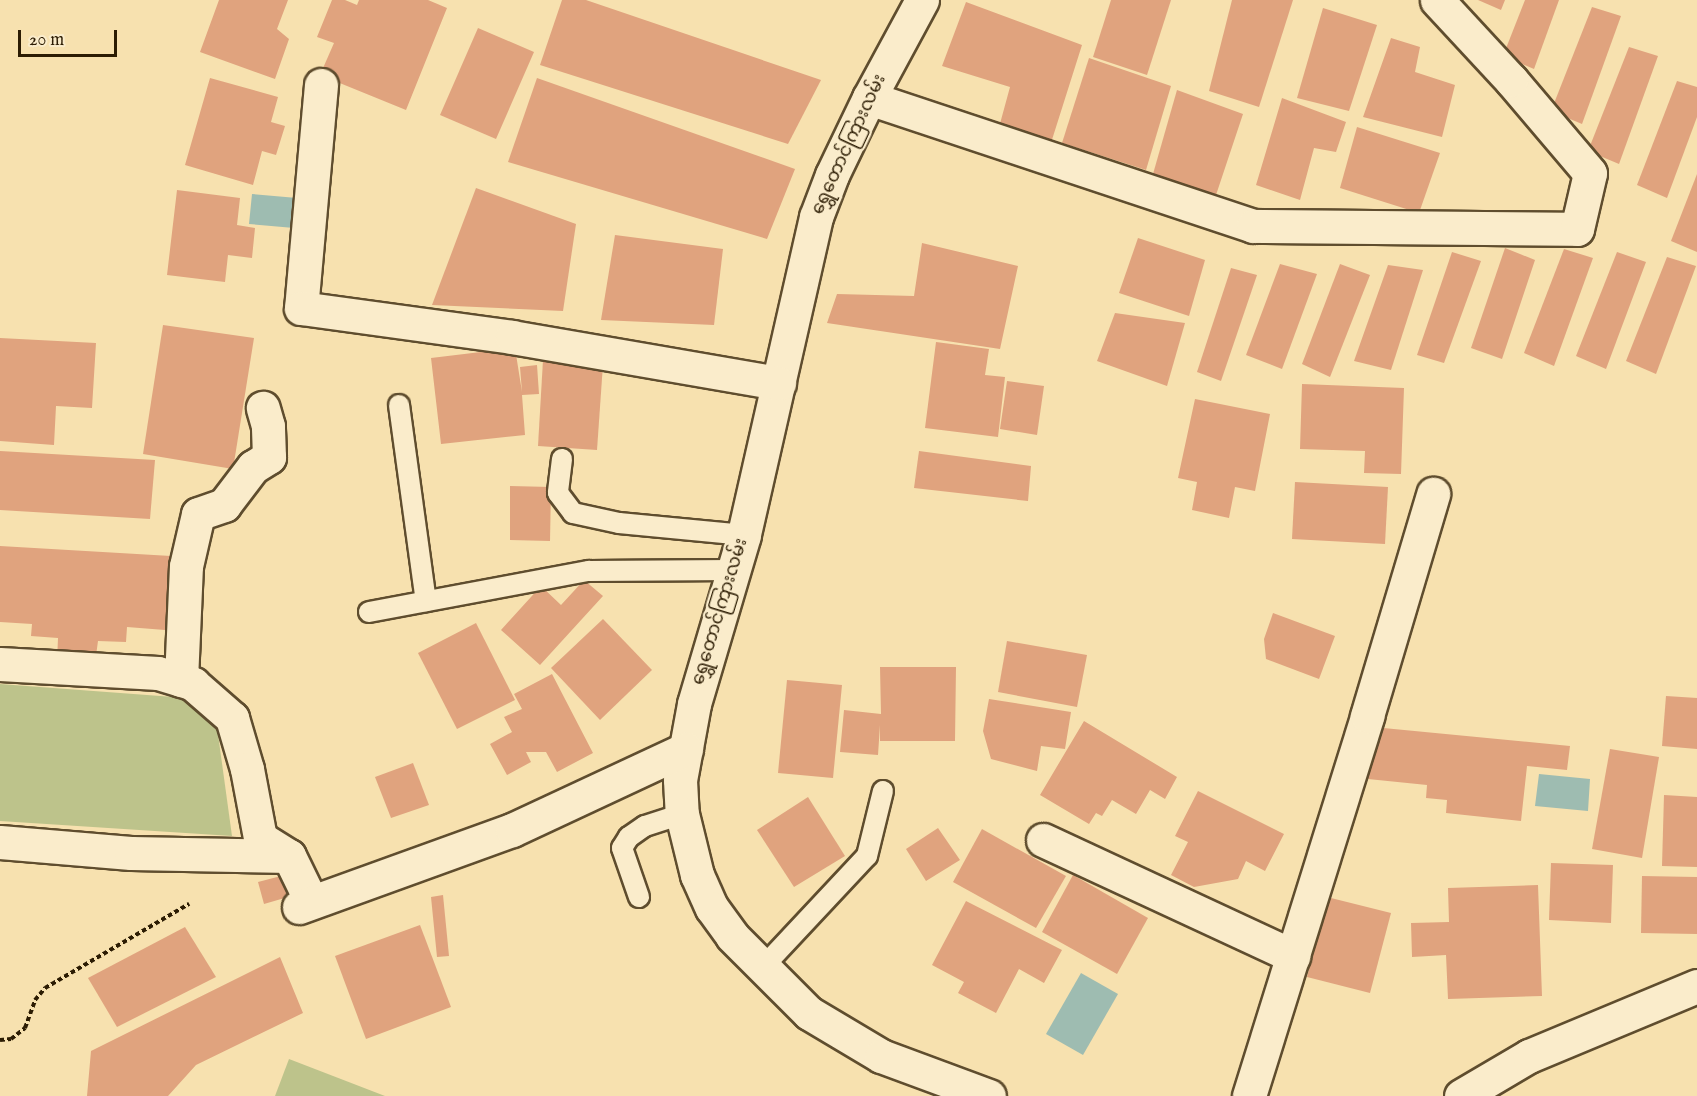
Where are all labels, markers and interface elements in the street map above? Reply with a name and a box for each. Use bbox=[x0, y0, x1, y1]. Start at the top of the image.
scale bar bbox=[21, 18, 120, 56]
text: 20 m bbox=[29, 29, 64, 52]
street label: ရွှေတောင်ကြားလမ်း bbox=[808, 71, 892, 219]
street label: ရွှေတောင်ကြားလမ်း bbox=[688, 536, 754, 688]

